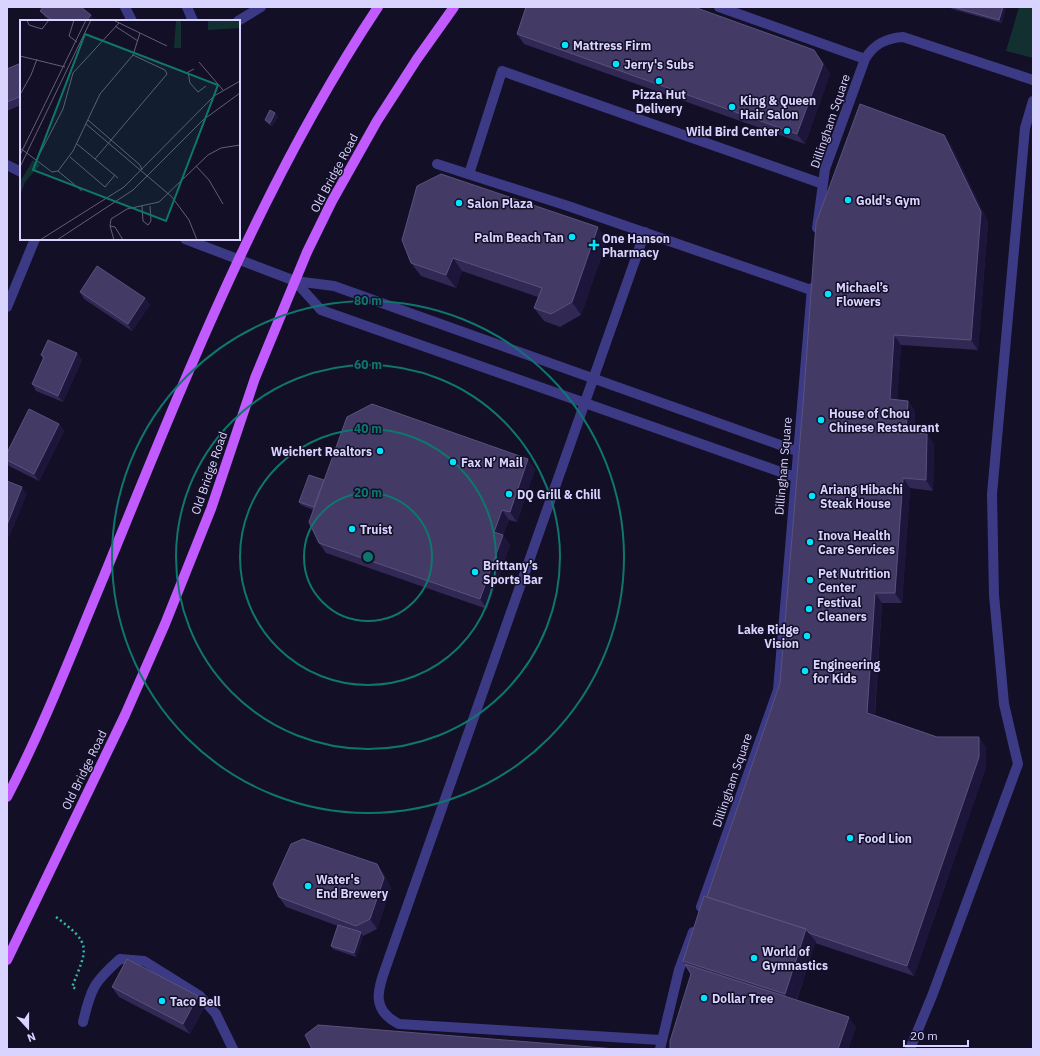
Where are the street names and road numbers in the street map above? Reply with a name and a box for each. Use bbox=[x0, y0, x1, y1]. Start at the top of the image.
street label: Dillingham Square bbox=[807, 72, 853, 170]
street label: Old Bridge Road bbox=[307, 131, 361, 215]
street label: Dillingham Square bbox=[771, 416, 795, 516]
street label: Old Bridge Road bbox=[188, 429, 230, 517]
street label: Old Bridge Road bbox=[58, 728, 110, 812]
street label: Dillingham Square bbox=[709, 731, 755, 829]

